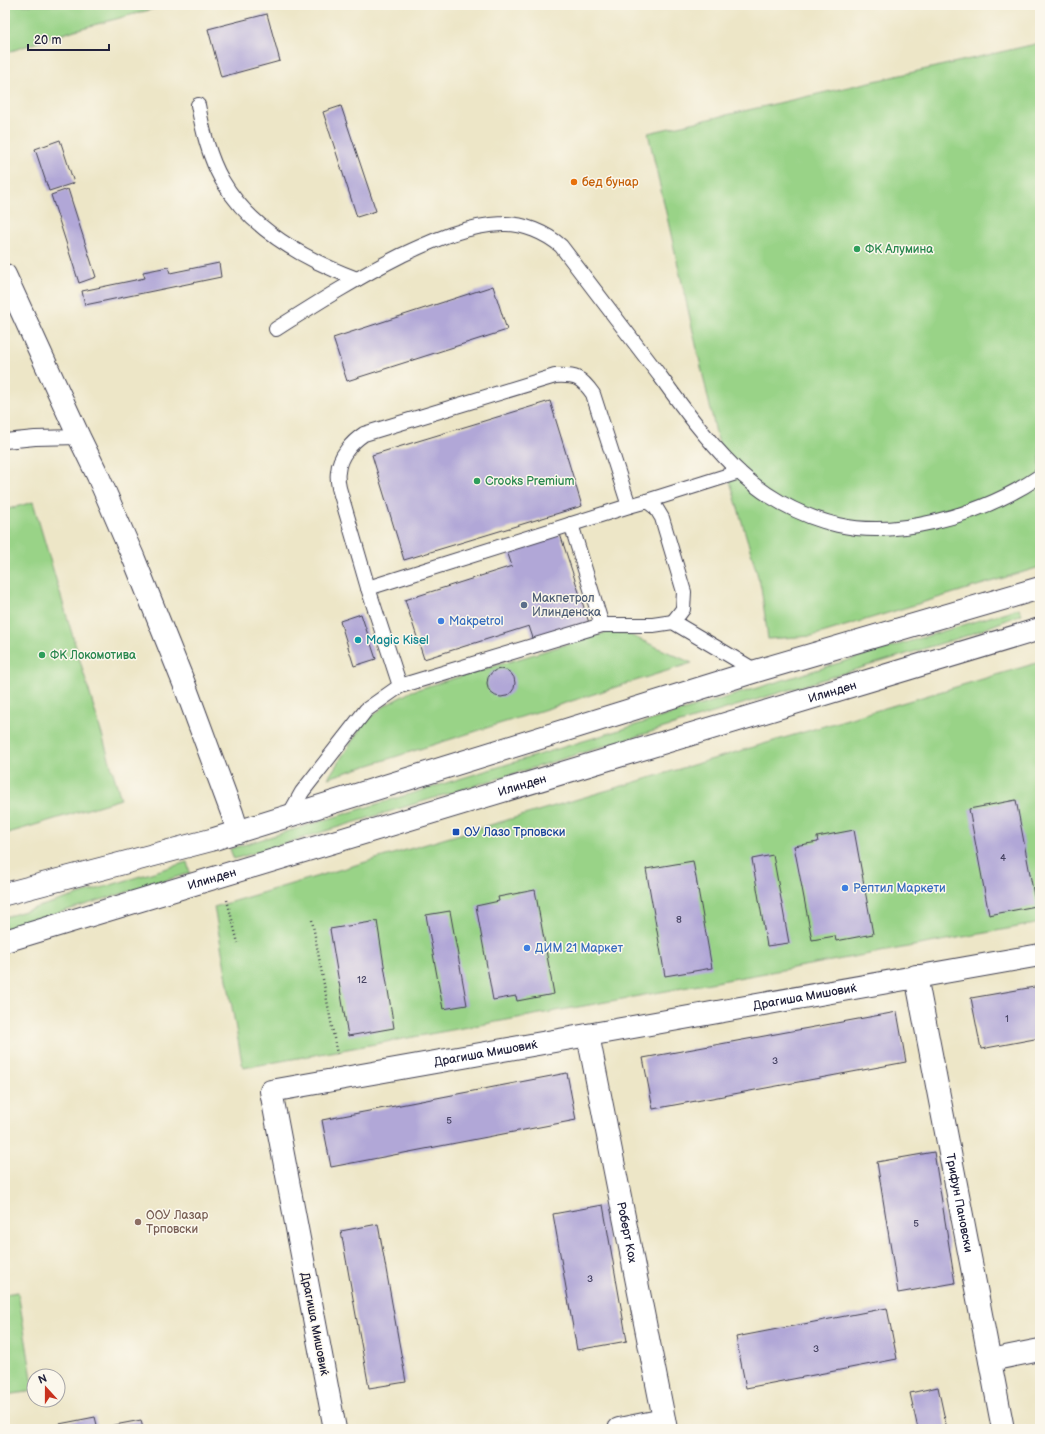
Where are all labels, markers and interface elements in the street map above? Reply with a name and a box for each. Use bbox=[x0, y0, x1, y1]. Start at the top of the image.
scale bar bbox=[28, 26, 109, 52]
text: 20 m bbox=[34, 33, 61, 48]
place label: бед бунар bbox=[582, 175, 639, 190]
marker: бед бунар bbox=[569, 177, 579, 187]
place label: ФК Алумина bbox=[865, 242, 933, 257]
marker: ФК Алумина bbox=[852, 244, 862, 254]
place label: Crooks Premium bbox=[485, 474, 574, 489]
marker: Crooks Premium bbox=[472, 476, 482, 486]
place label: Макпетрол Илинденска bbox=[532, 591, 601, 620]
marker: Макпетрол Илинденска bbox=[519, 600, 529, 610]
place label: Makpetrol bbox=[449, 614, 503, 629]
marker: Makpetrol bbox=[436, 616, 446, 626]
place label: Magic Kisel bbox=[366, 633, 429, 648]
marker: Magic Kisel bbox=[353, 635, 363, 645]
place label: ФК Локомотива bbox=[50, 648, 136, 663]
marker: ФК Локомотива bbox=[37, 650, 47, 660]
street label: Илинден bbox=[806, 678, 858, 707]
street label: Илинден bbox=[496, 771, 548, 800]
place label: ОУ Лазо Трповски bbox=[464, 825, 566, 840]
marker: ОУ Лазо Трповски bbox=[451, 827, 461, 837]
house number: 4 bbox=[1000, 852, 1006, 864]
street label: Илинден bbox=[186, 865, 238, 894]
place label: Рептил Маркети bbox=[853, 881, 946, 896]
marker: Рептил Маркети bbox=[840, 883, 850, 893]
house number: 8 bbox=[676, 914, 682, 926]
place label: ДИМ 21 Маркет bbox=[535, 941, 623, 956]
marker: ДИМ 21 Маркет bbox=[522, 943, 532, 953]
house number: 12 bbox=[357, 974, 367, 986]
street label: Драгиша Мишовиќ bbox=[752, 980, 859, 1014]
house number: 1 bbox=[1005, 1013, 1009, 1025]
street label: Драгиша Мишовиќ bbox=[433, 1037, 539, 1070]
house number: 3 bbox=[772, 1055, 778, 1067]
house number: 5 bbox=[446, 1115, 452, 1127]
street label: Трифун Пановски bbox=[942, 1152, 976, 1254]
street label: Роберт Кох bbox=[613, 1200, 640, 1265]
place label: ООУ Лазар Трповски bbox=[146, 1208, 209, 1237]
marker: ООУ Лазар Трповски bbox=[133, 1217, 143, 1227]
house number: 5 bbox=[913, 1218, 919, 1230]
street label: Драгиша Мишовиќ bbox=[297, 1271, 332, 1378]
house number: 3 bbox=[587, 1273, 593, 1285]
house number: 3 bbox=[813, 1343, 819, 1355]
north arrow bbox=[26, 1368, 66, 1408]
text: N bbox=[36, 1372, 49, 1387]

